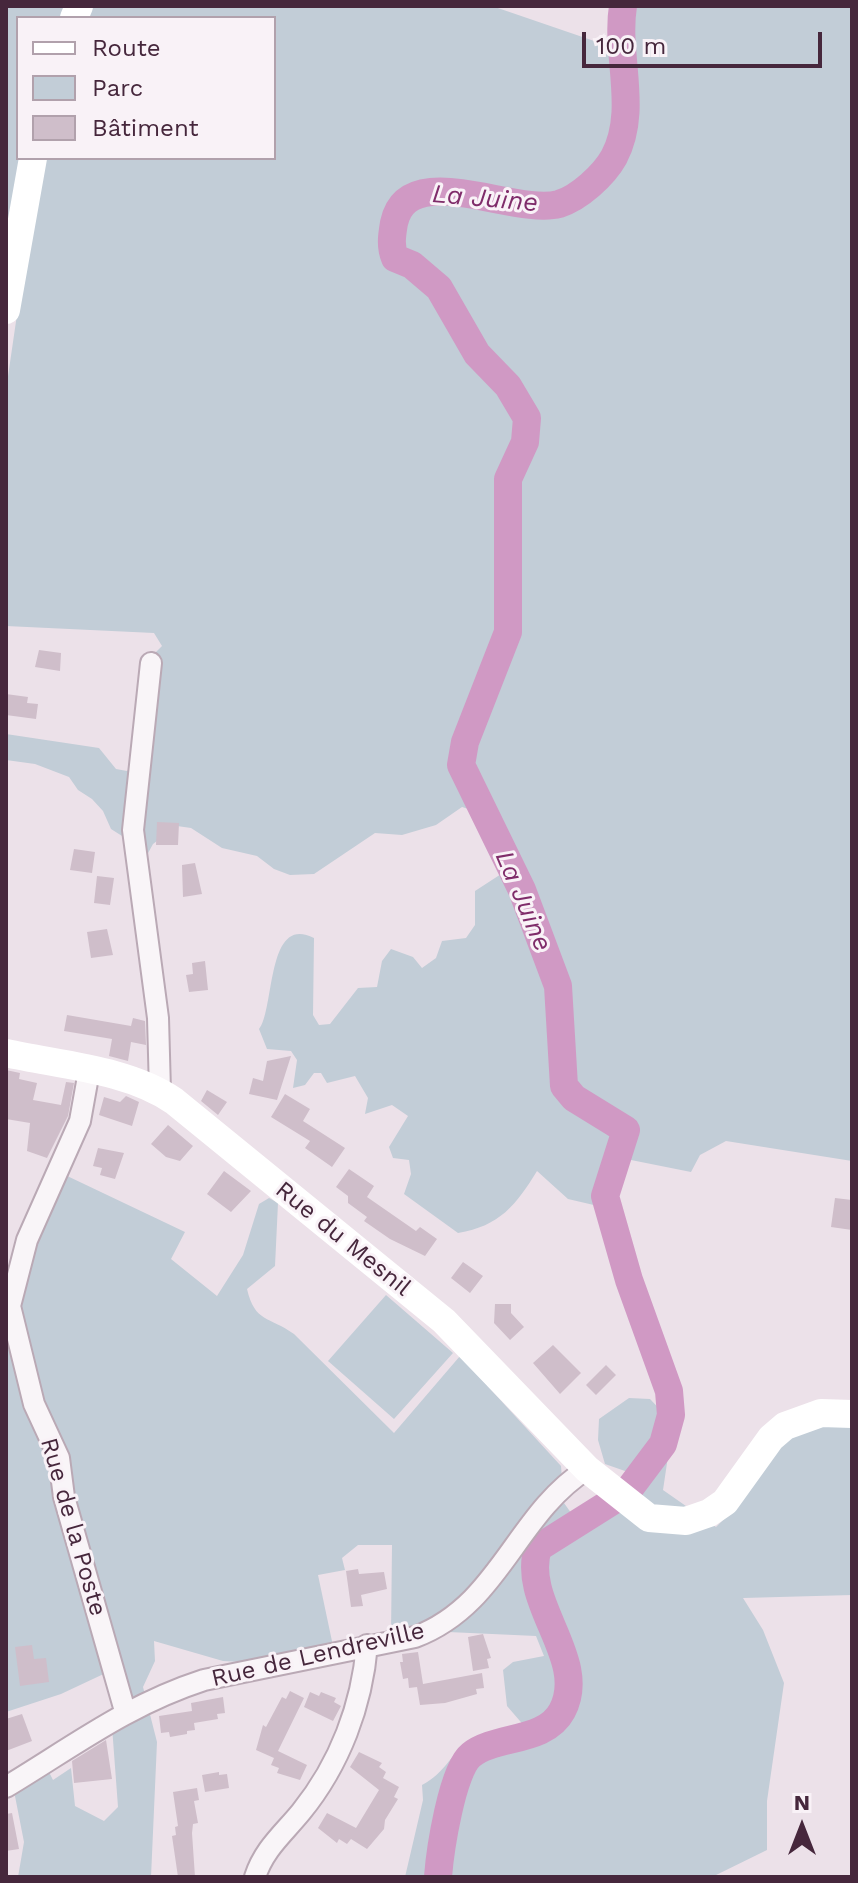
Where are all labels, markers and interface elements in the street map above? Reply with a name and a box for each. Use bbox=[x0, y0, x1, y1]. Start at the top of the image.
legend bbox=[16, 16, 276, 160]
scale bar bbox=[586, 16, 826, 66]
text: 100 m bbox=[596, 32, 666, 60]
text: Route bbox=[92, 34, 161, 62]
text: Parc bbox=[92, 74, 143, 102]
text: Bâtiment bbox=[92, 114, 199, 142]
water label: La Juine bbox=[431, 179, 539, 219]
water label: La Juine bbox=[488, 846, 558, 956]
street label: Rue du Mesnil bbox=[269, 1176, 417, 1302]
street label: Rue de la Poste bbox=[34, 1435, 112, 1619]
street label: Rue de Lendreville bbox=[209, 1616, 427, 1694]
north arrow bbox=[762, 1787, 842, 1867]
text: N bbox=[794, 1790, 810, 1815]

